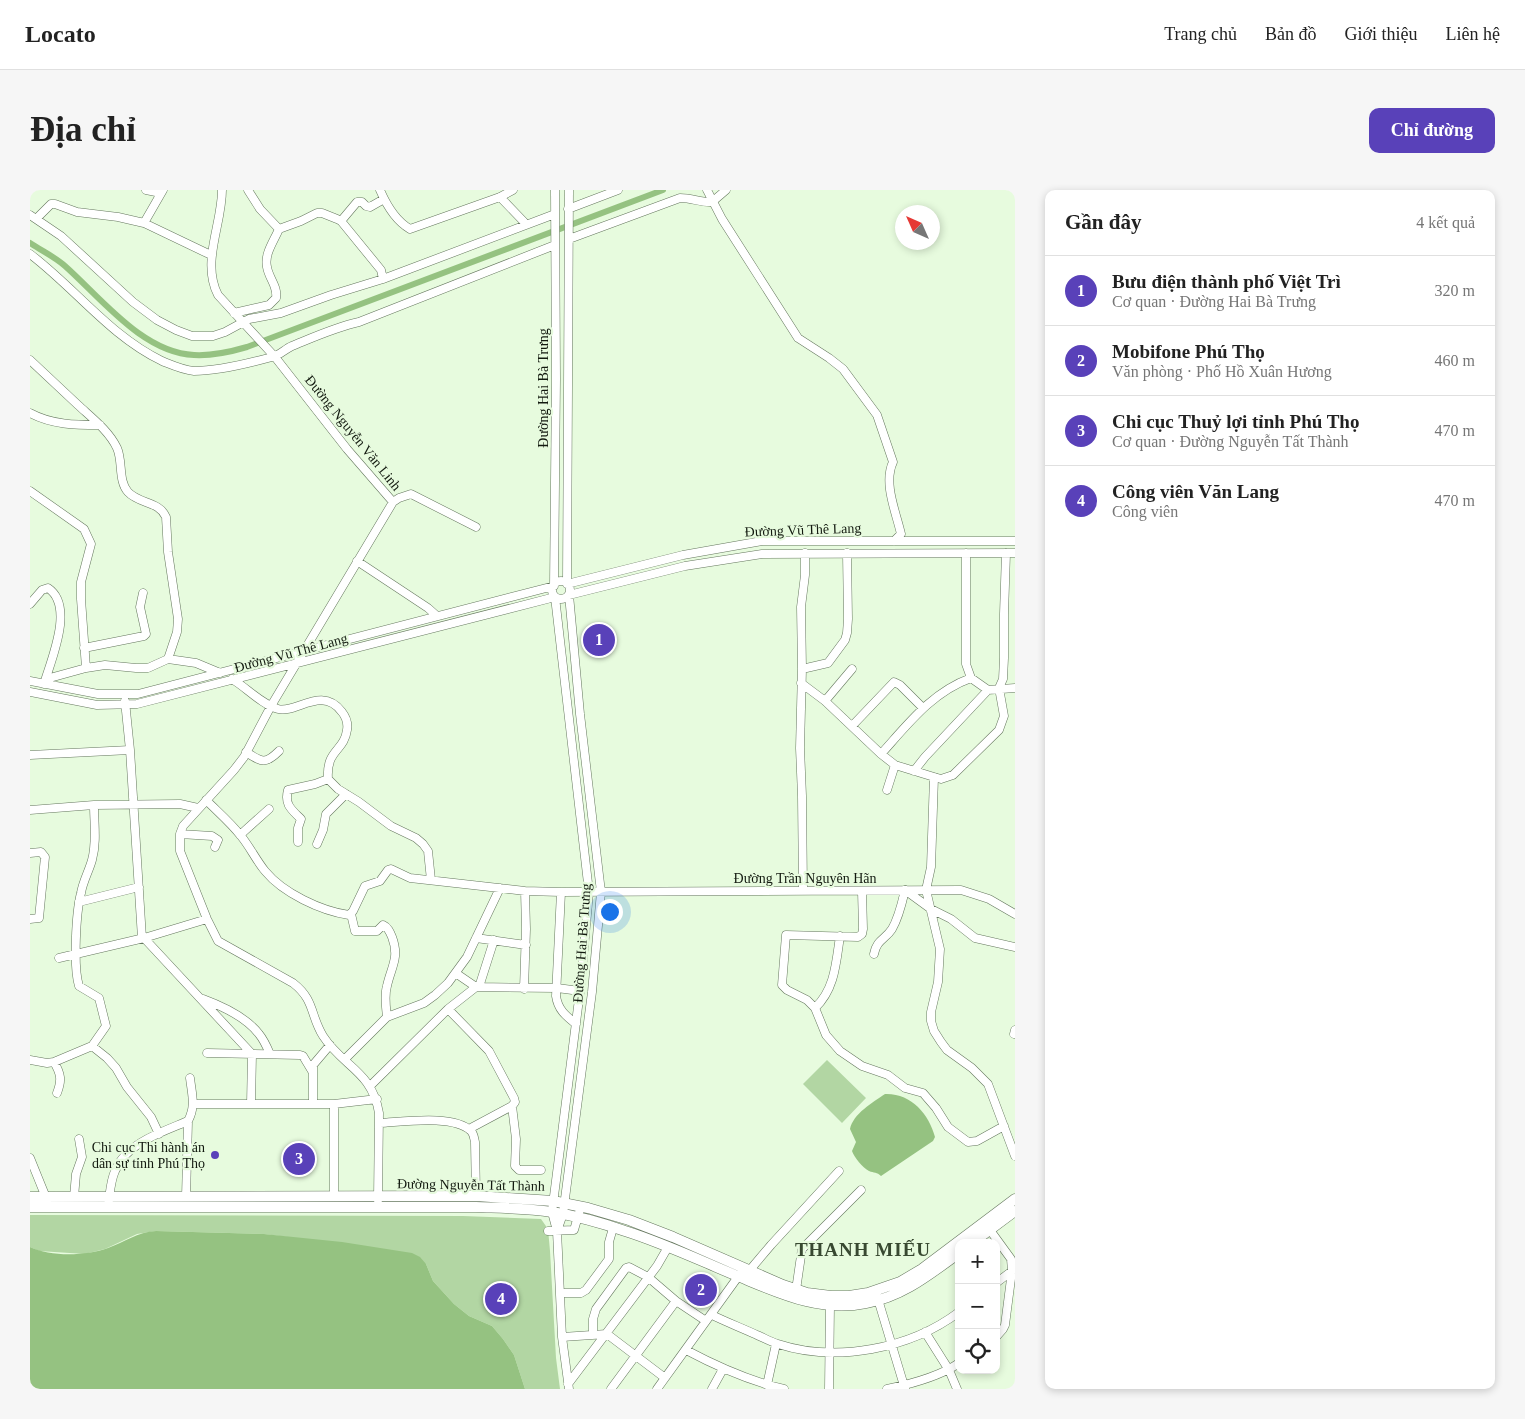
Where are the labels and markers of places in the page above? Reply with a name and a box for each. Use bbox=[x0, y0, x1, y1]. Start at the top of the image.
pin: 1 bbox=[583, 621, 615, 659]
place label: Chi cục Thi hành án dân sự tỉnh Phú Thọ bbox=[92, 1140, 205, 1171]
pin: 3 bbox=[283, 1140, 315, 1178]
marker: Chi cục Thi hành án dân sự tỉnh Phú Thọ bbox=[209, 1149, 221, 1161]
pin: 2 bbox=[685, 1271, 717, 1309]
pin: 4 bbox=[485, 1280, 517, 1318]

